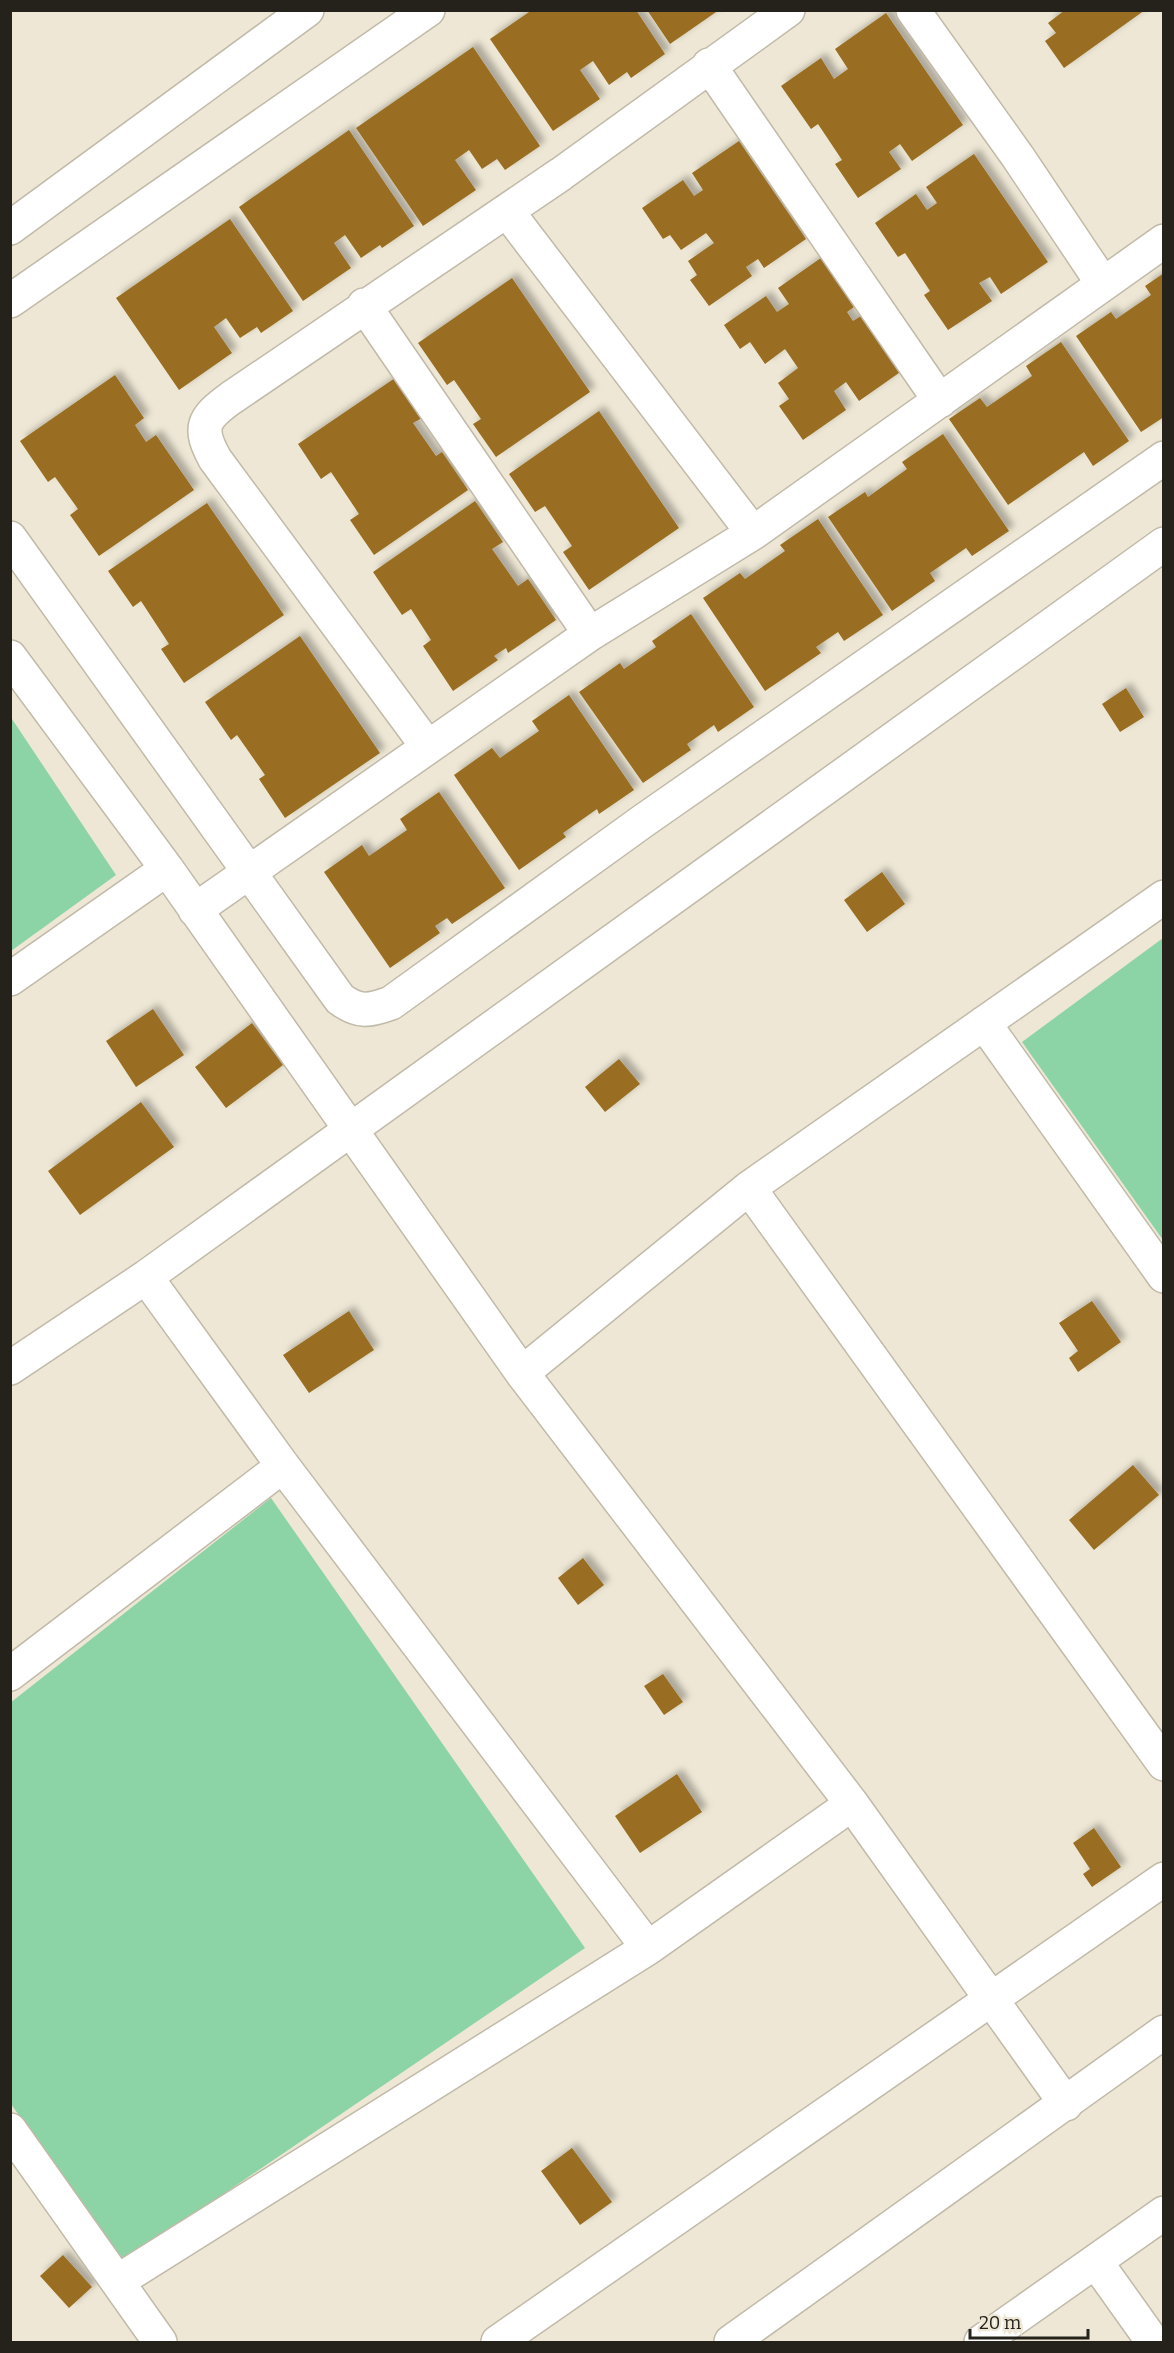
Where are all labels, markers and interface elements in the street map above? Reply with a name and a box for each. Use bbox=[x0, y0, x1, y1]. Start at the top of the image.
scale bar bbox=[970, 2302, 1088, 2340]
text: 20 m bbox=[979, 2312, 1021, 2334]

